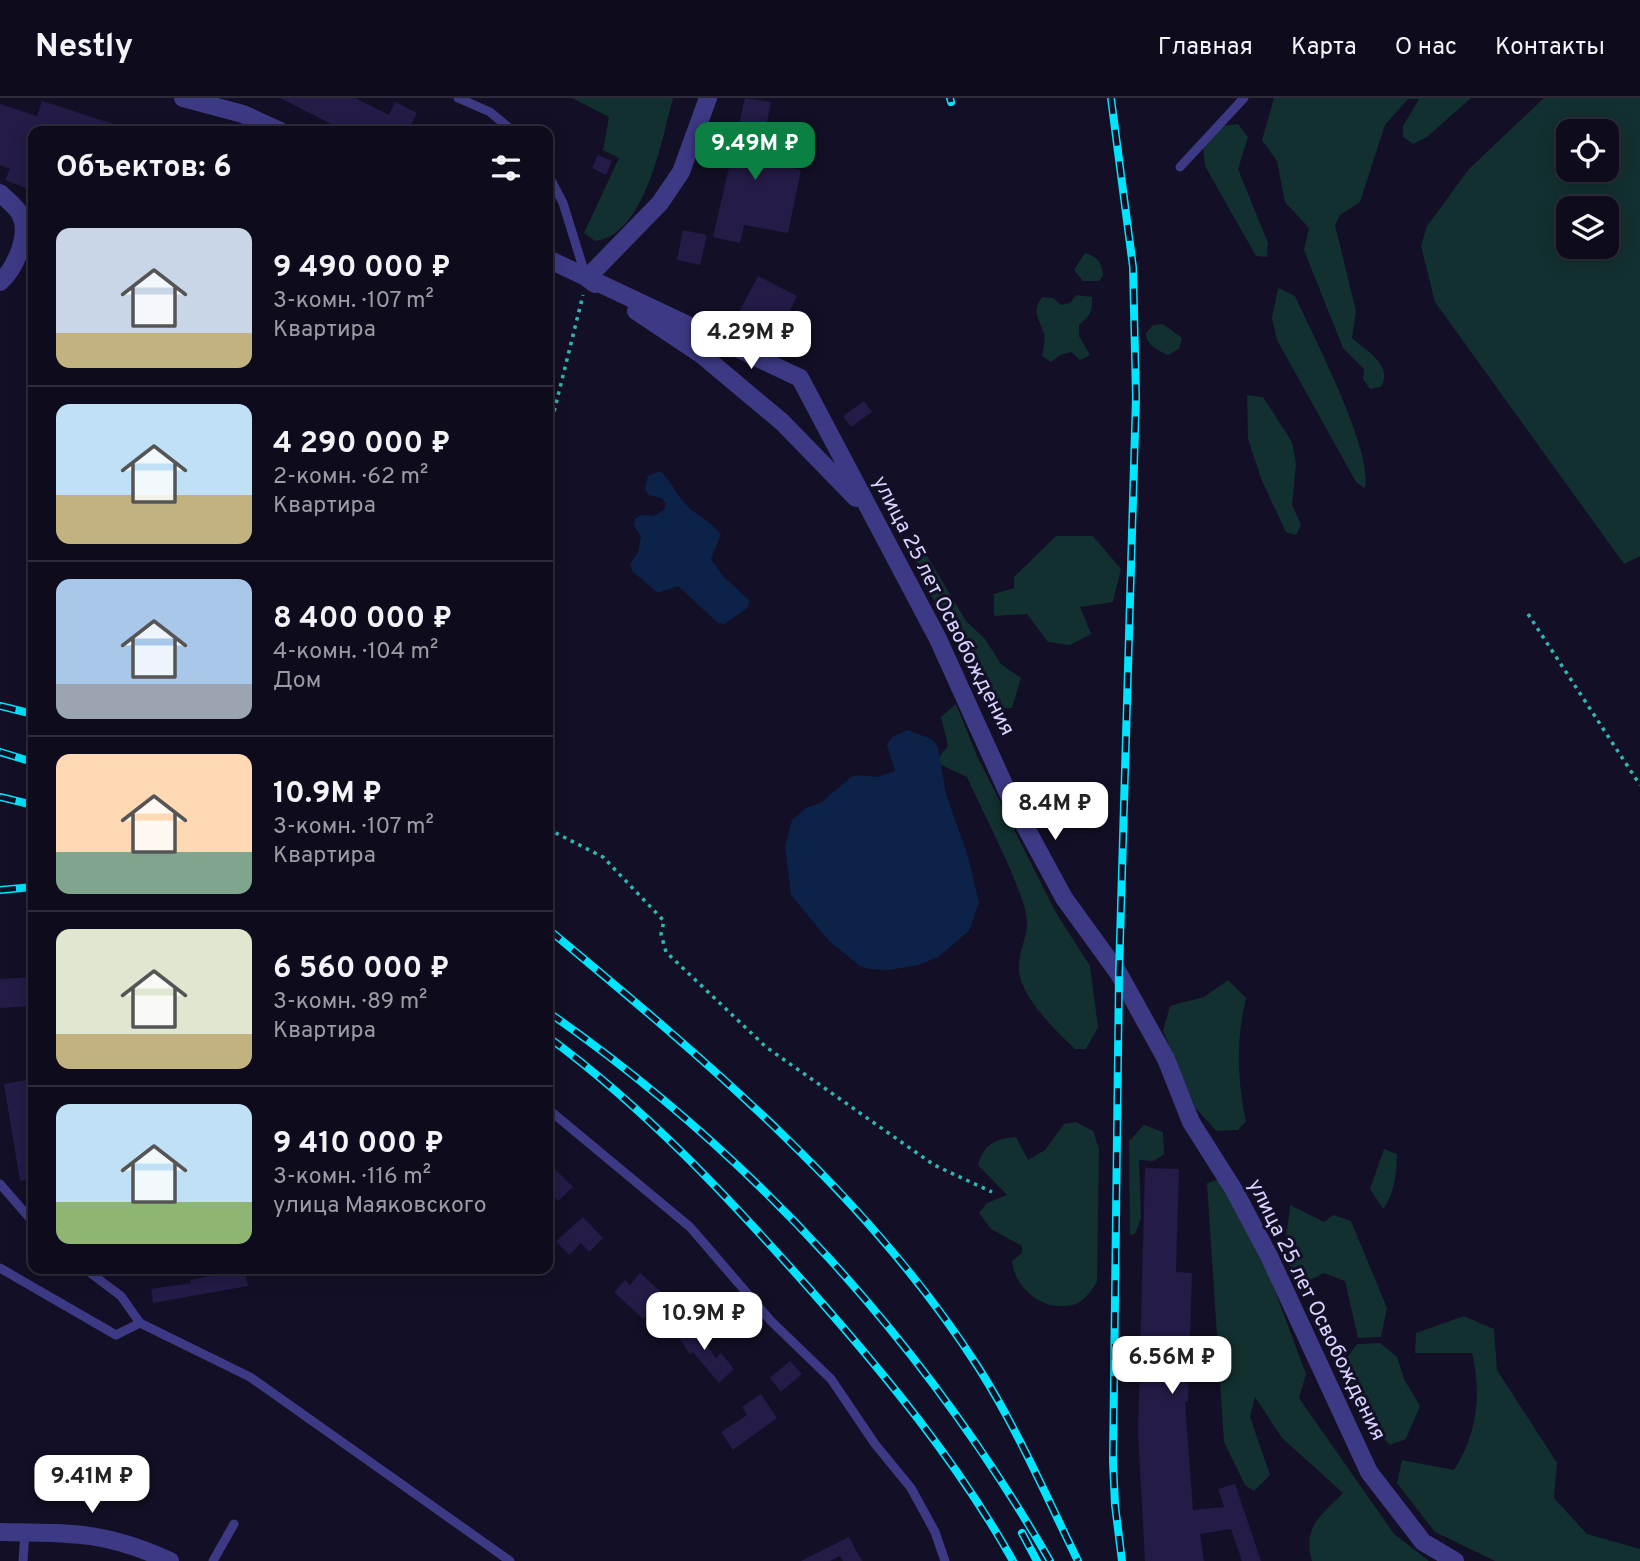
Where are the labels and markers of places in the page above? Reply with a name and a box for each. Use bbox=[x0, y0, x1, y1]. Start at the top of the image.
pin: 9.49M ₽ bbox=[690, 122, 820, 182]
pin: 4.29M ₽ bbox=[686, 312, 816, 371]
pin: 8.4M ₽ bbox=[998, 782, 1112, 842]
pin: 10.9M ₽ bbox=[639, 1292, 769, 1352]
pin: 6.56M ₽ bbox=[1107, 1336, 1237, 1396]
pin: 9.41M ₽ bbox=[27, 1456, 157, 1515]

